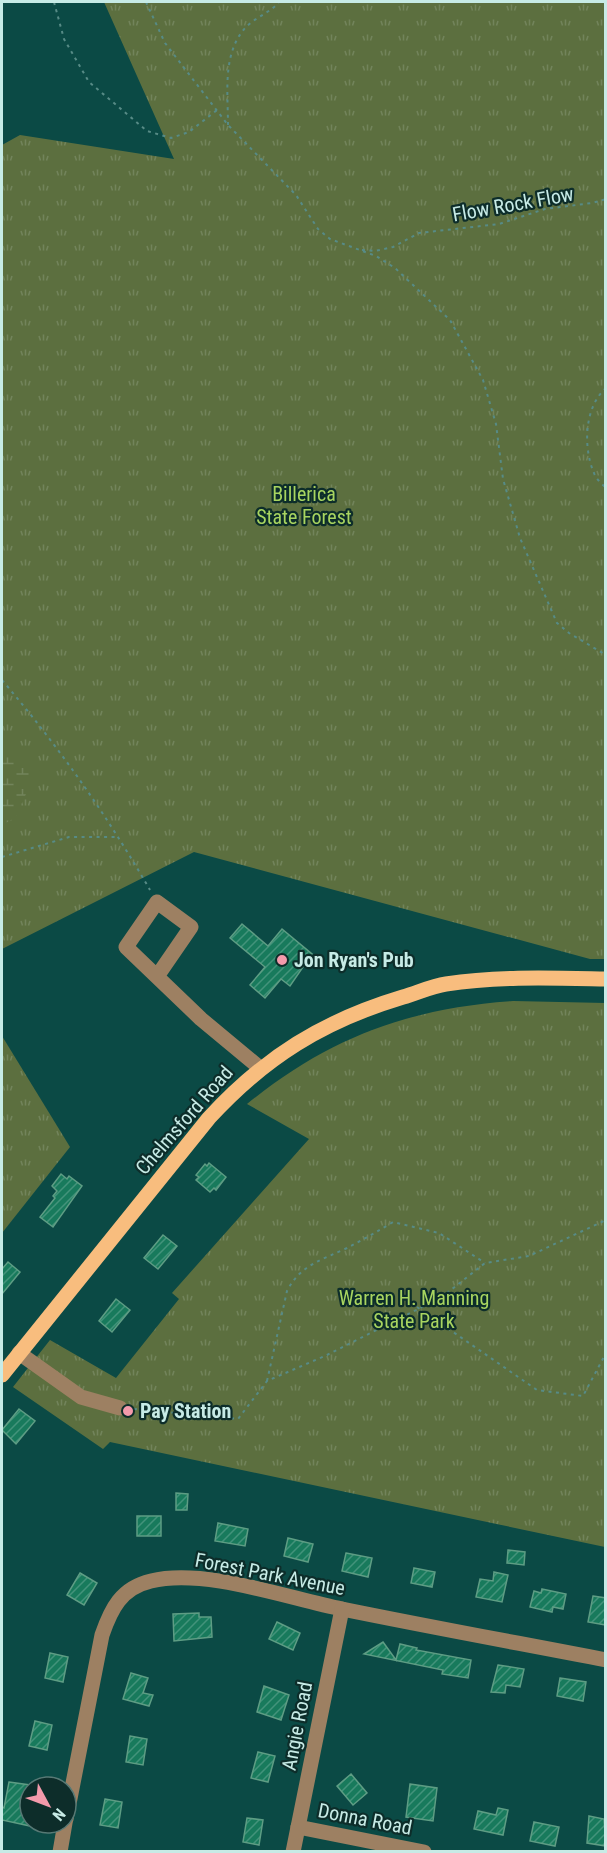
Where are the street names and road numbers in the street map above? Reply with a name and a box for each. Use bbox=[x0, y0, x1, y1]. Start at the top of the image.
street label: Flow Rock Flow bbox=[451, 182, 575, 226]
street label: Chelmsford Road bbox=[130, 1061, 238, 1179]
street label: Forest Park Avenue bbox=[193, 1548, 347, 1600]
street label: Angie Road bbox=[277, 1680, 317, 1772]
street label: Donna Road bbox=[316, 1798, 414, 1840]

